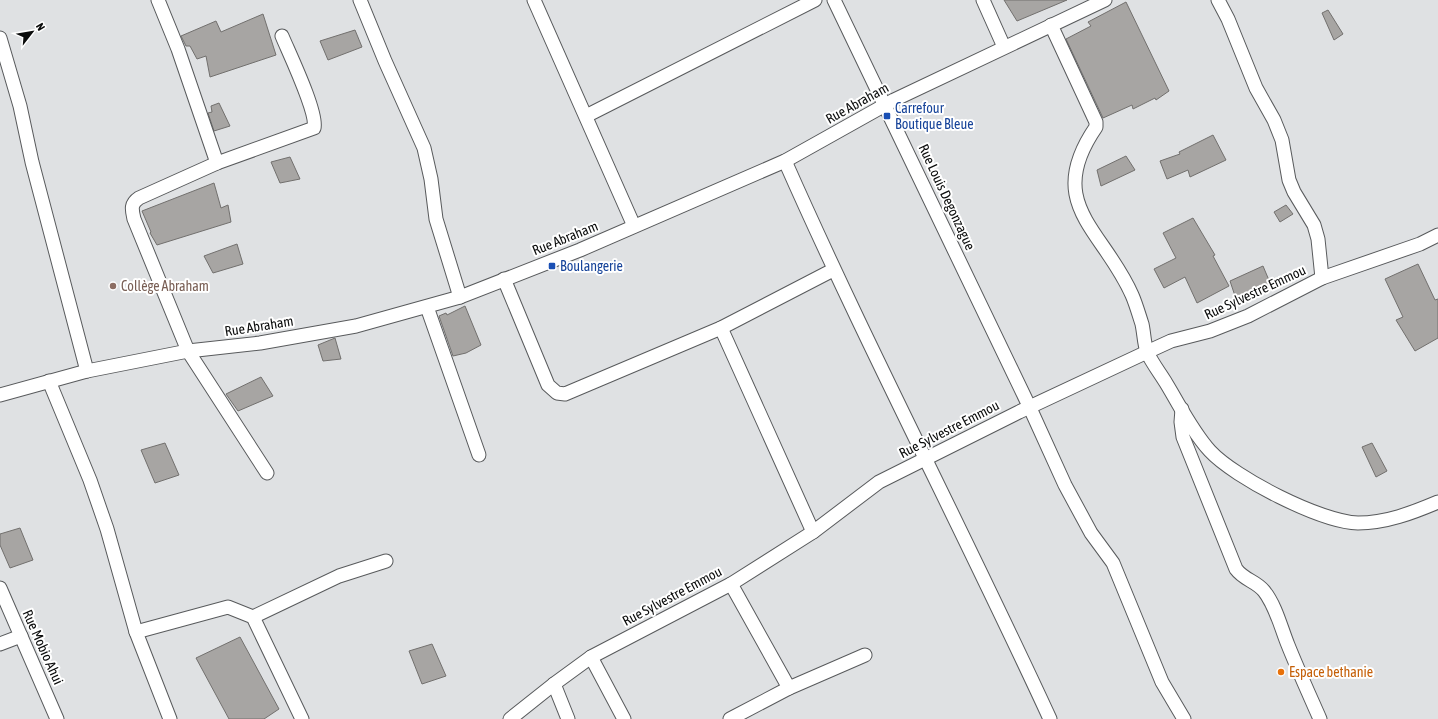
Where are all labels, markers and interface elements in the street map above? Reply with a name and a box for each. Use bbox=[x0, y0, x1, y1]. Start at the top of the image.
north arrow bbox=[12, 12, 52, 52]
text: N bbox=[34, 21, 47, 33]
street label: Rue Abraham bbox=[823, 79, 891, 127]
place label: Carrefour Boutique Bleue bbox=[895, 100, 974, 132]
marker: Carrefour Boutique Bleue bbox=[882, 111, 892, 121]
street label: Rue Louis Degonzague bbox=[915, 142, 979, 252]
street label: Rue Abraham bbox=[530, 218, 600, 258]
place label: Boulangerie bbox=[560, 258, 623, 274]
marker: Boulangerie bbox=[547, 261, 557, 271]
street label: Rue Sylvestre Emmou bbox=[1202, 262, 1308, 322]
place label: Collège Abraham bbox=[121, 278, 209, 294]
marker: Collège Abraham bbox=[108, 281, 118, 291]
street label: Rue Abraham bbox=[224, 313, 294, 339]
street label: Rue Sylvestre Emmou bbox=[896, 397, 1002, 461]
street label: Rue Sylvestre Emmou bbox=[620, 563, 724, 629]
street label: Rue Mobio Ahui bbox=[19, 607, 67, 687]
place label: Espace bethanie bbox=[1289, 664, 1373, 680]
marker: Espace bethanie bbox=[1276, 667, 1286, 677]

